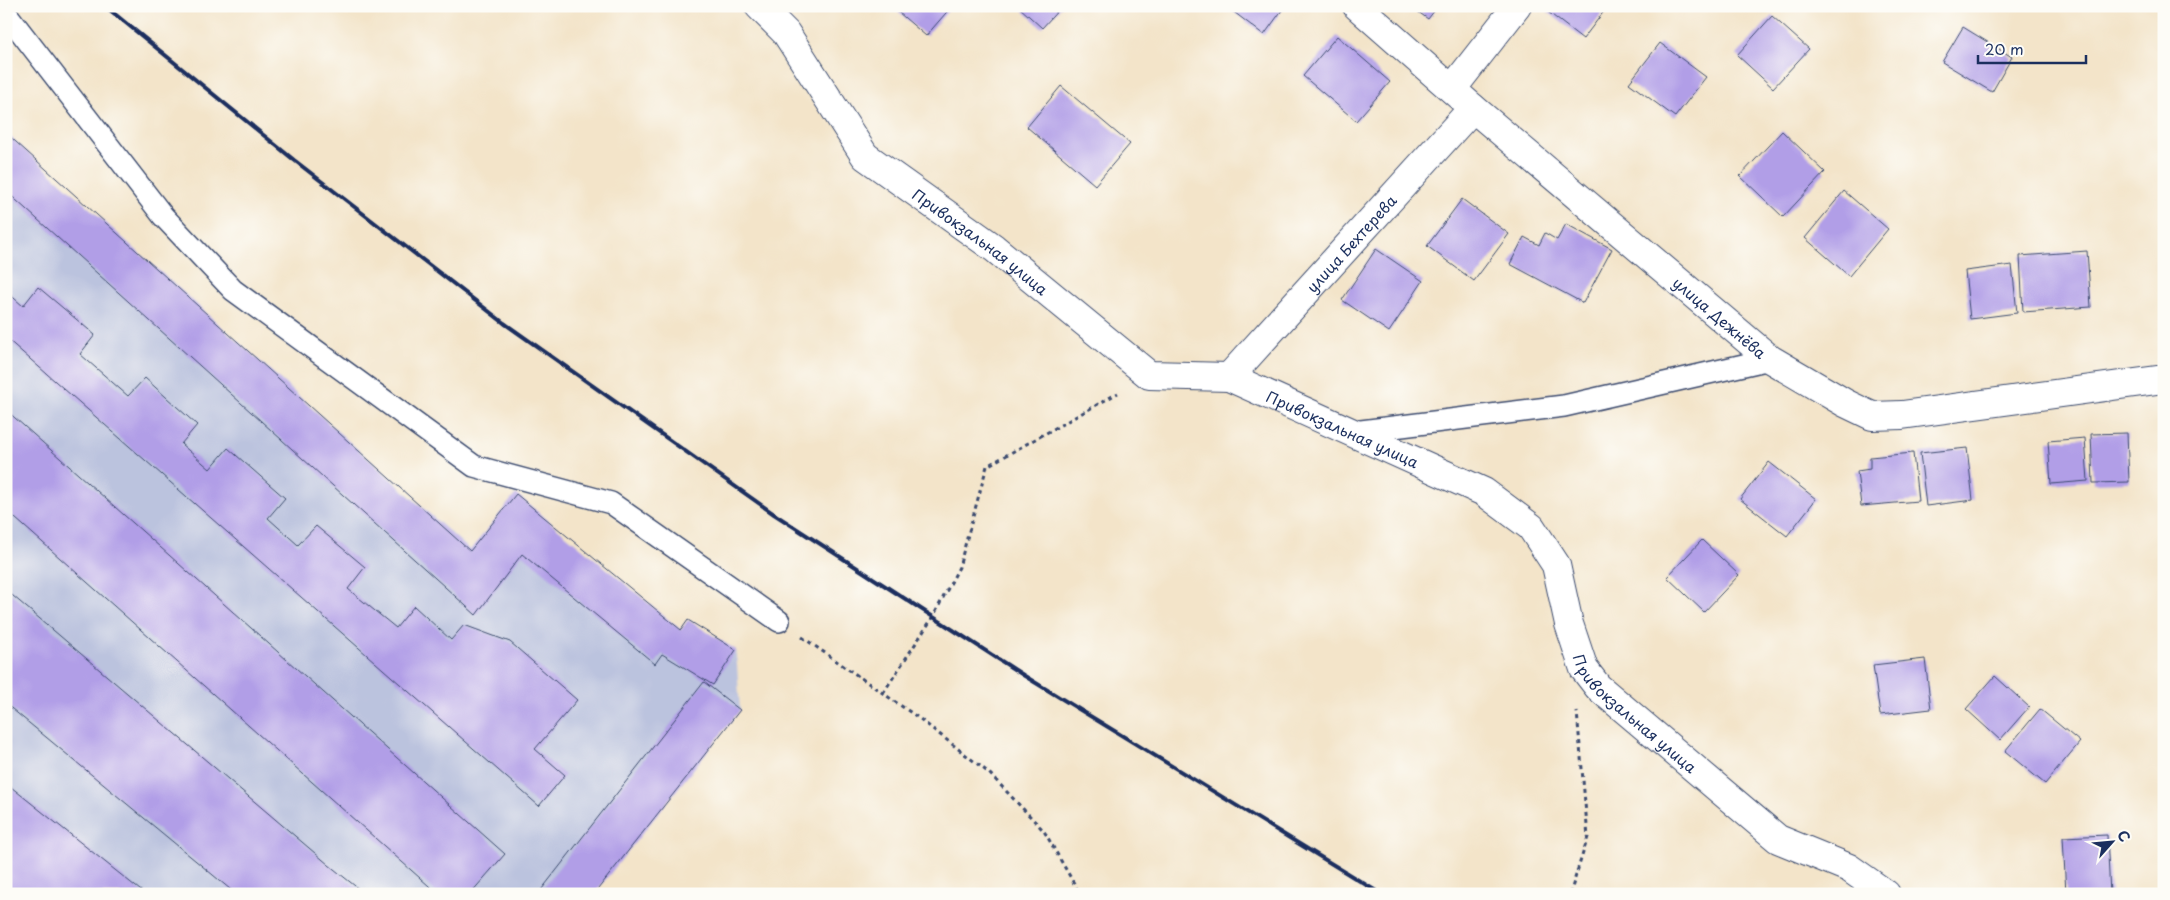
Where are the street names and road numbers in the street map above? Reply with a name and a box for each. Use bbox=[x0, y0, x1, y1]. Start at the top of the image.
street label: Привокзальная улица bbox=[908, 182, 1054, 300]
street label: улица Бехтерева bbox=[1300, 188, 1402, 297]
street label: улица Дежнёва bbox=[1668, 271, 1772, 364]
street label: Привокзальная улица bbox=[1263, 384, 1423, 473]
street label: Привокзальная улица bbox=[1568, 651, 1703, 778]

